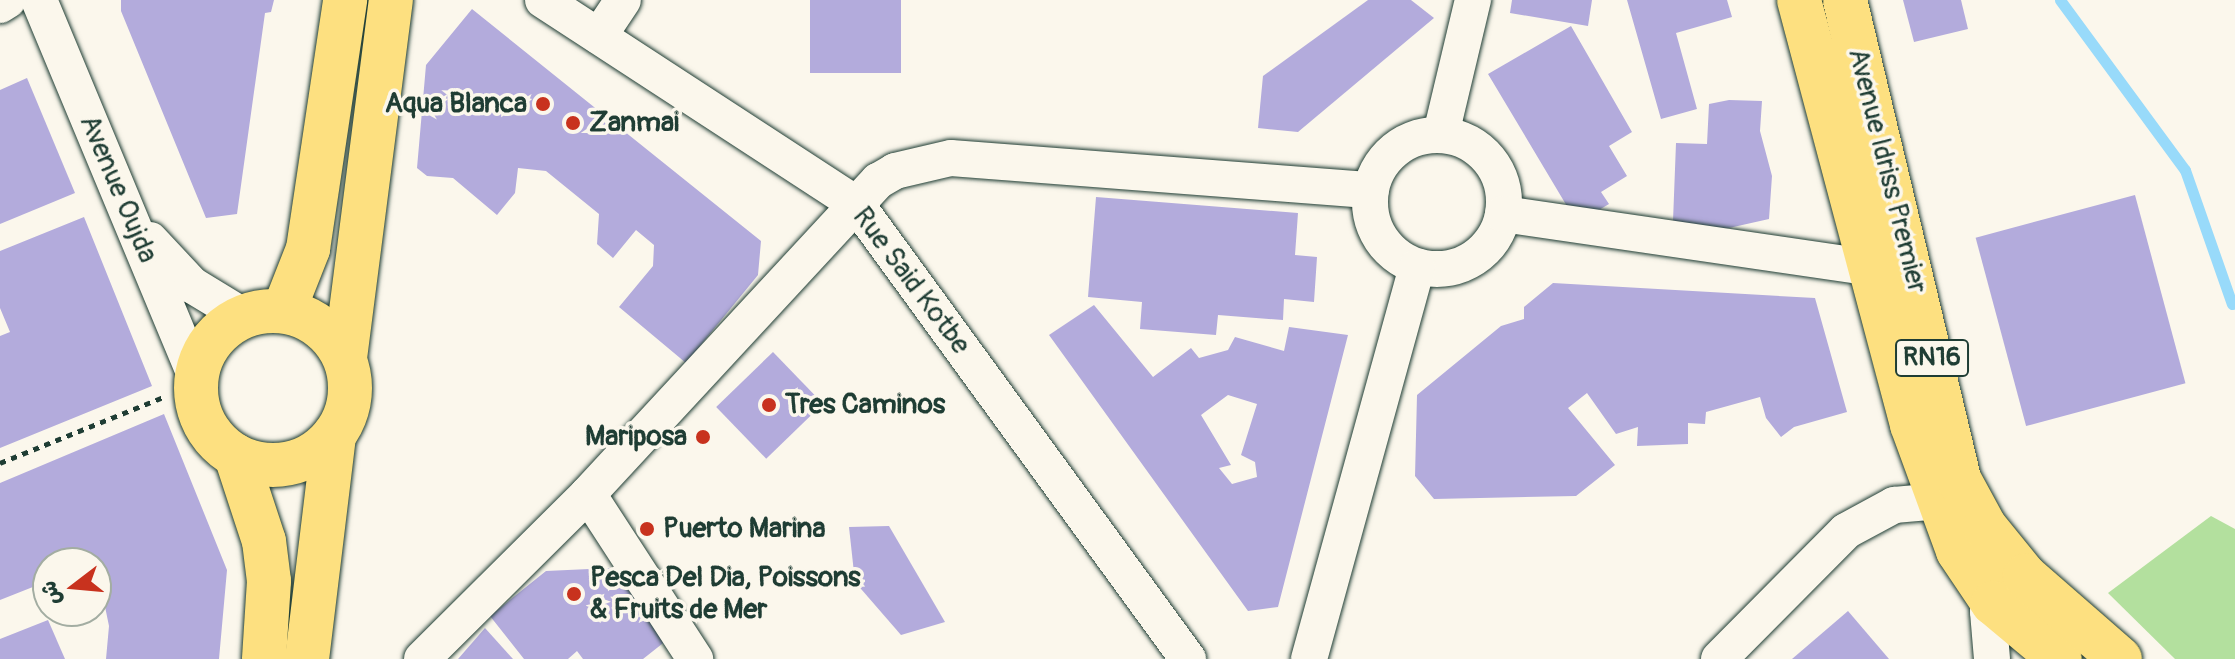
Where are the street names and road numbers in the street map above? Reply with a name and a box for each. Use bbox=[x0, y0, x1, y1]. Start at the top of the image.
street label: Avenue Idriss Premier bbox=[1840, 45, 1934, 297]
street label: Avenue Oujda bbox=[72, 110, 164, 268]
street label: Rue Said Kotbe bbox=[845, 201, 977, 361]
road number: RN16 bbox=[1894, 336, 1970, 380]

